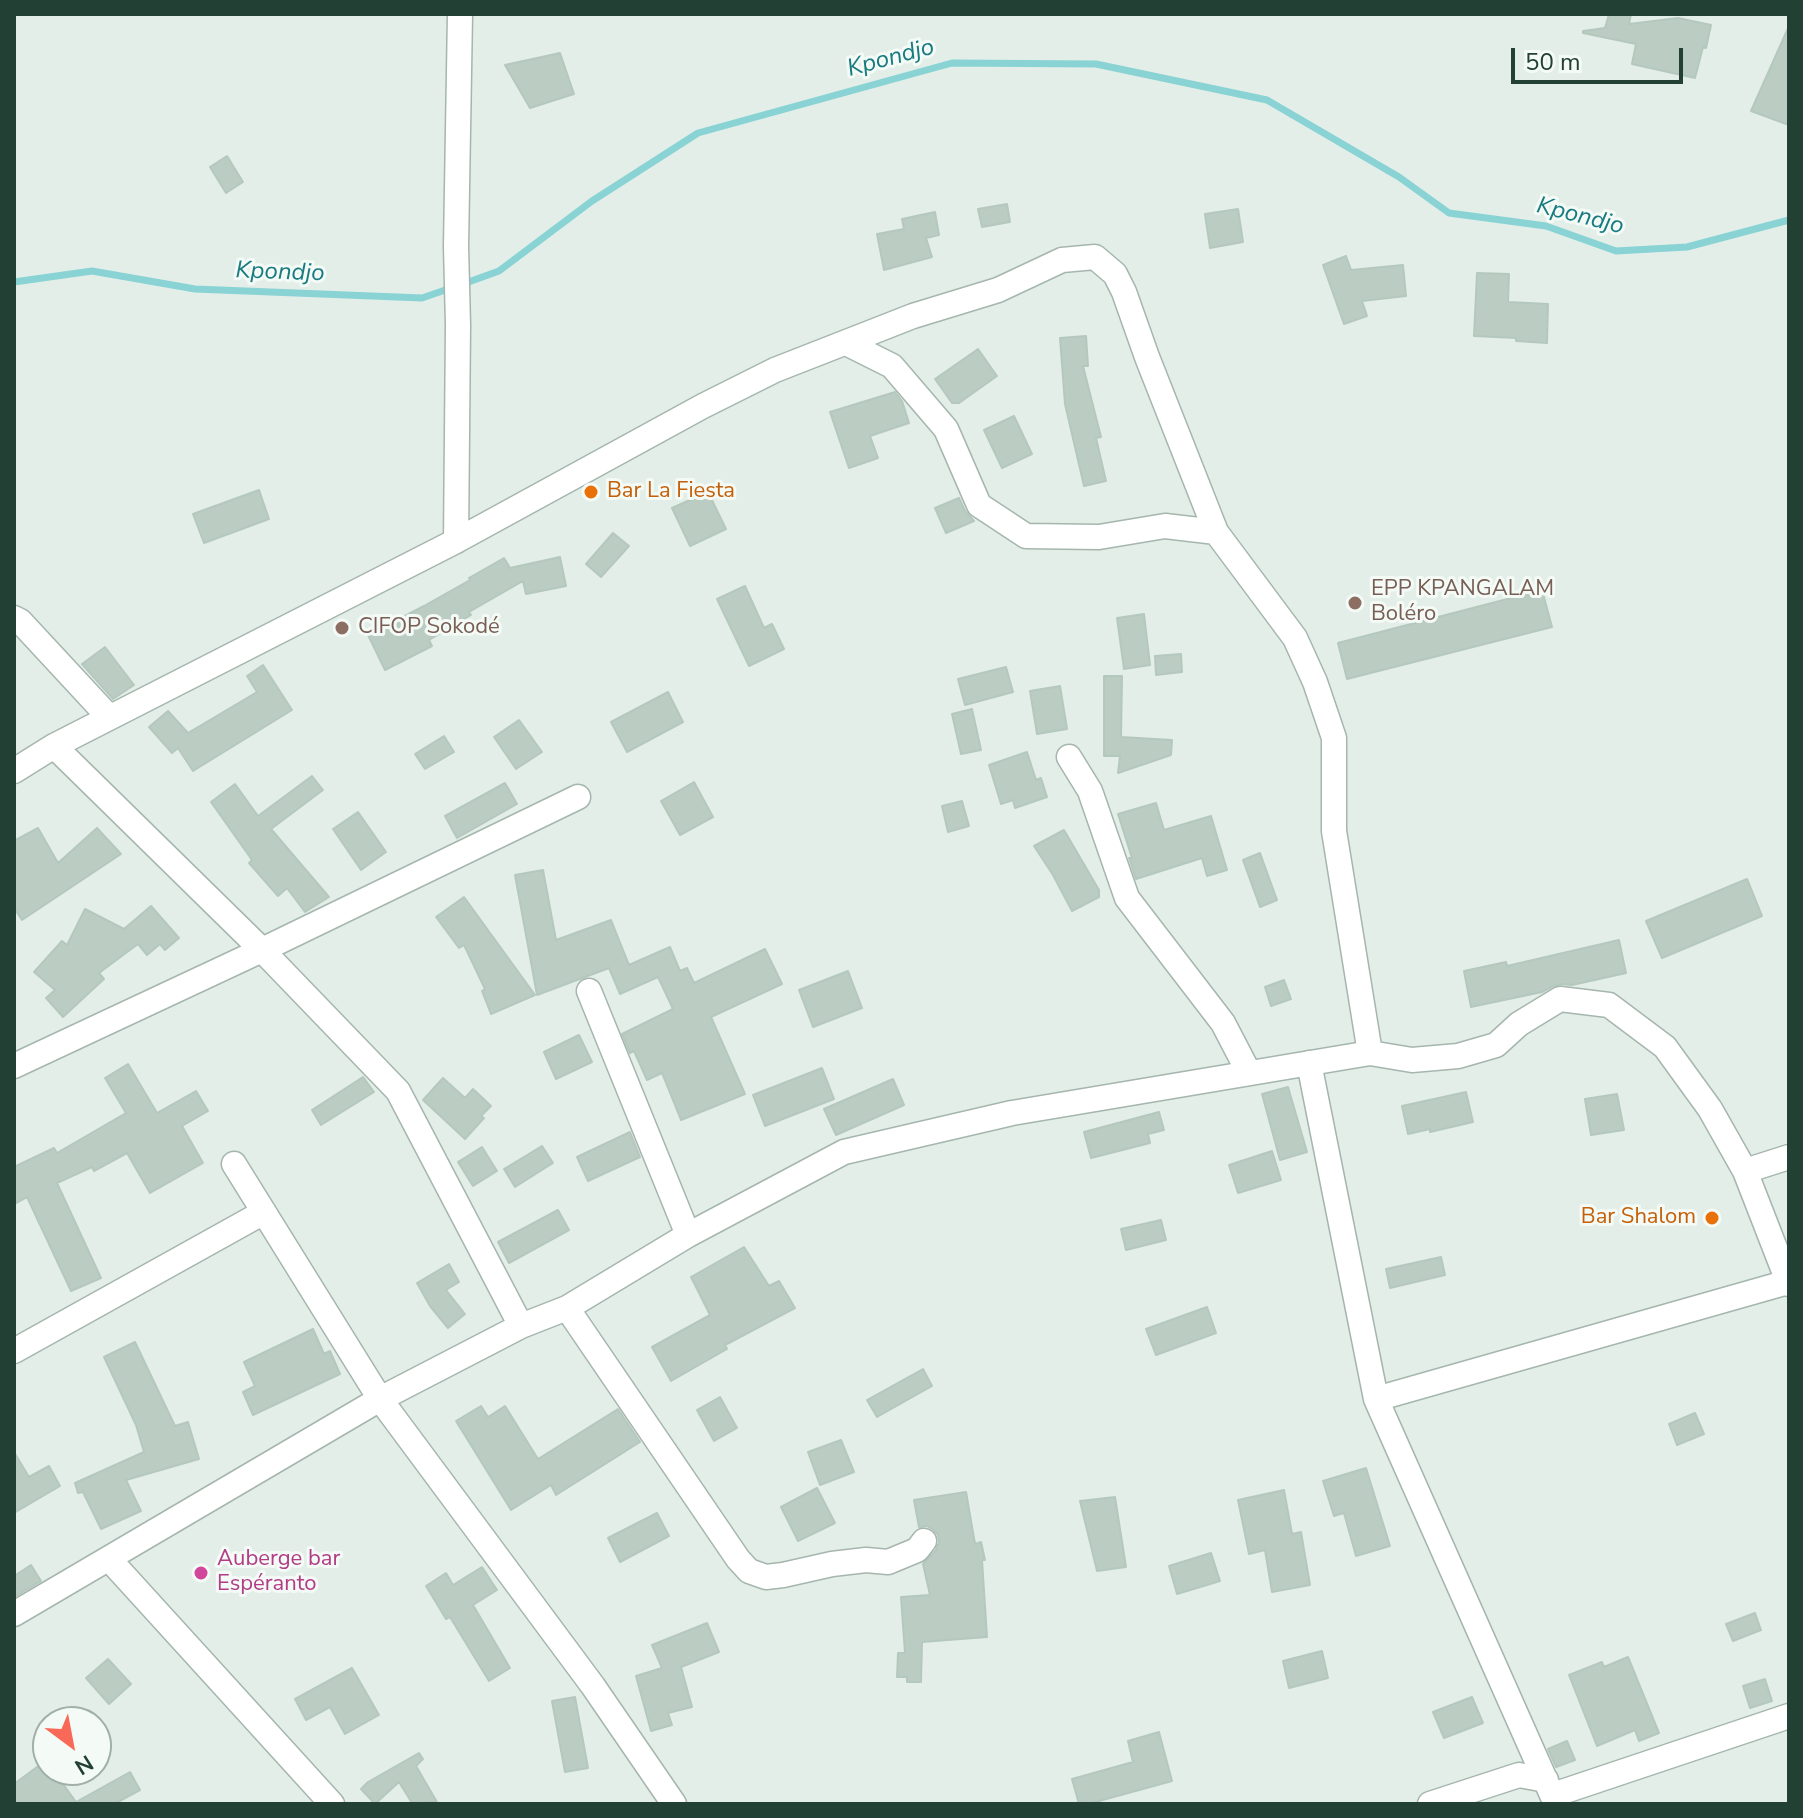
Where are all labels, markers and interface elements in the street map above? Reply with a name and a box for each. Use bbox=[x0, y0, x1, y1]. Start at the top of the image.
scale bar bbox=[1515, 32, 1687, 82]
water label: Kpondjo bbox=[844, 34, 938, 84]
text: 50 m bbox=[1525, 46, 1581, 78]
water label: Kpondjo bbox=[1533, 192, 1627, 242]
water label: Kpondjo bbox=[235, 257, 325, 289]
place label: Bar La Fiesta bbox=[607, 479, 735, 505]
marker: Bar La Fiesta bbox=[582, 483, 600, 501]
place label: EPP KPANGALAM Boléro bbox=[1371, 577, 1554, 628]
marker: EPP KPANGALAM Boléro bbox=[1346, 594, 1364, 612]
place label: CIFOP Sokodé bbox=[358, 615, 500, 641]
marker: CIFOP Sokodé bbox=[333, 619, 351, 637]
place label: Bar Shalom bbox=[1581, 1205, 1696, 1231]
marker: Bar Shalom bbox=[1703, 1209, 1721, 1227]
place label: Auberge bar Espéranto bbox=[217, 1547, 340, 1598]
marker: Auberge bar Espéranto bbox=[192, 1564, 210, 1582]
north arrow bbox=[32, 1706, 112, 1786]
text: N bbox=[69, 1748, 99, 1782]

